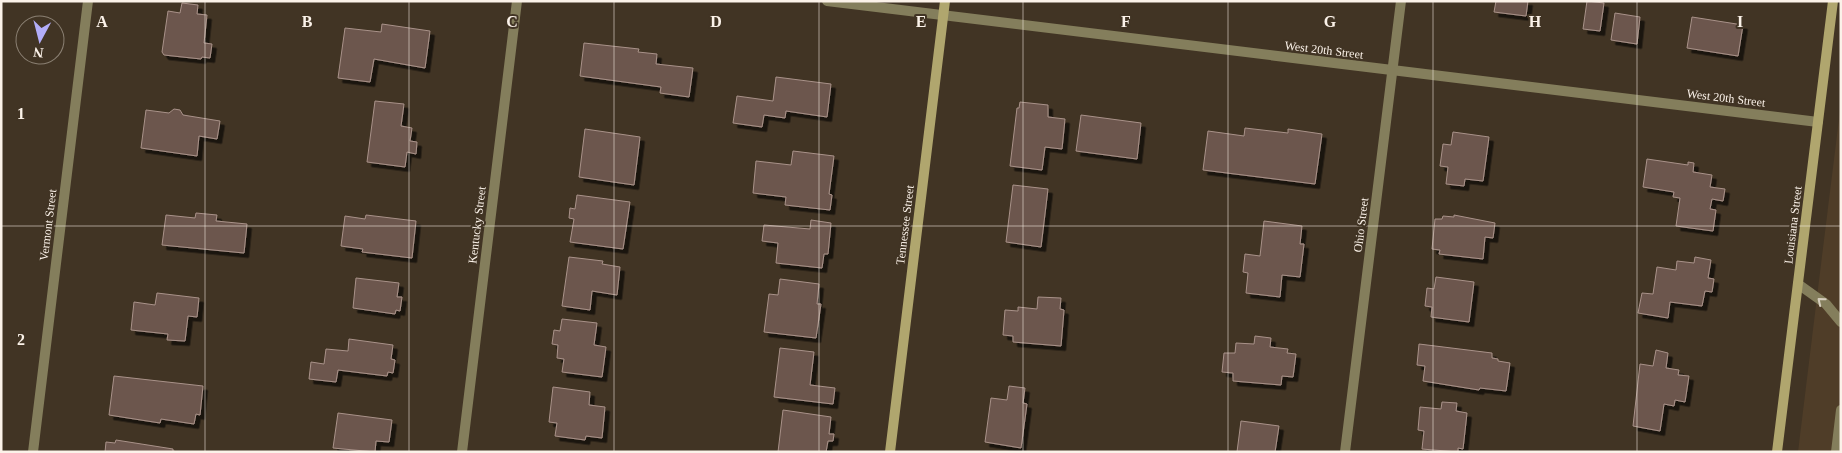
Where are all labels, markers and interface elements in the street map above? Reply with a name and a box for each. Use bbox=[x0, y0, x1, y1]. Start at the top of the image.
text: A bbox=[96, 13, 108, 30]
text: B bbox=[302, 13, 313, 30]
text: C bbox=[506, 13, 518, 30]
text: D bbox=[710, 13, 722, 30]
text: E bbox=[916, 13, 926, 30]
text: F bbox=[1121, 13, 1131, 30]
text: G bbox=[1324, 13, 1337, 30]
text: H bbox=[1529, 13, 1542, 30]
text: I bbox=[1737, 13, 1743, 30]
north arrow bbox=[15, 15, 65, 65]
street label: West 20th Street bbox=[1284, 38, 1365, 62]
text: N bbox=[33, 44, 44, 60]
street label: West 20th Street bbox=[1686, 86, 1767, 110]
text: 1 bbox=[17, 105, 25, 122]
street label: Tennessee Street bbox=[893, 184, 917, 266]
street label: Kentucky Street bbox=[465, 185, 489, 264]
street label: Louisiana Street bbox=[1781, 185, 1805, 265]
street label: Vermont Street bbox=[37, 188, 59, 262]
street label: Ohio Street bbox=[1351, 196, 1371, 253]
one-way arrow bbox=[1818, 299, 1827, 307]
text: 2 bbox=[17, 331, 25, 348]

